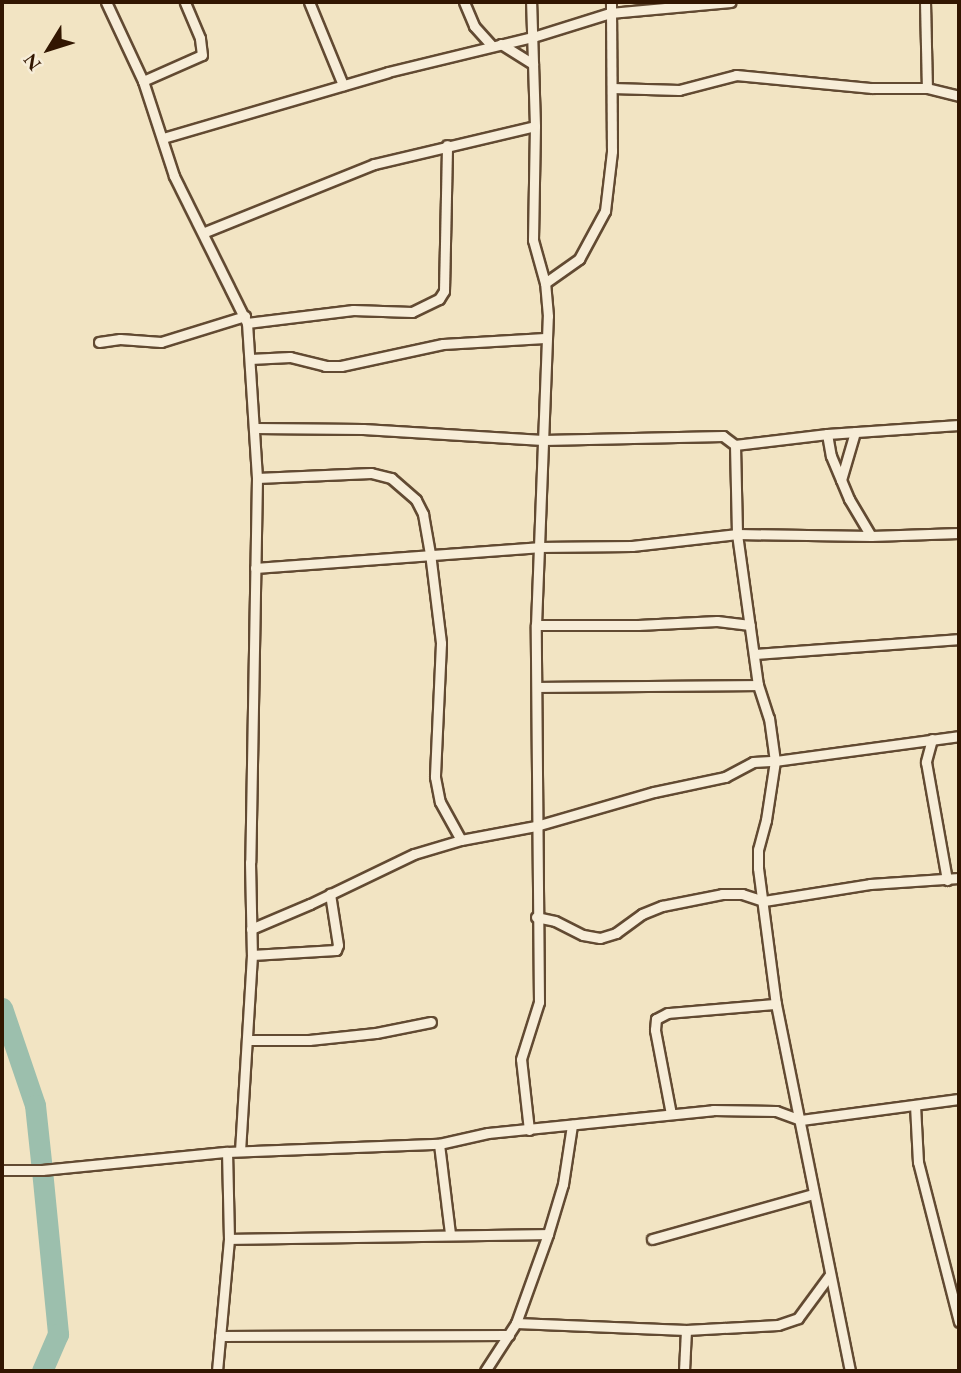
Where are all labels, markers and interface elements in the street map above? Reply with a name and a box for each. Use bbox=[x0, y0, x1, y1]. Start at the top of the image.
north arrow bbox=[14, 14, 84, 84]
text: N bbox=[17, 48, 47, 76]

